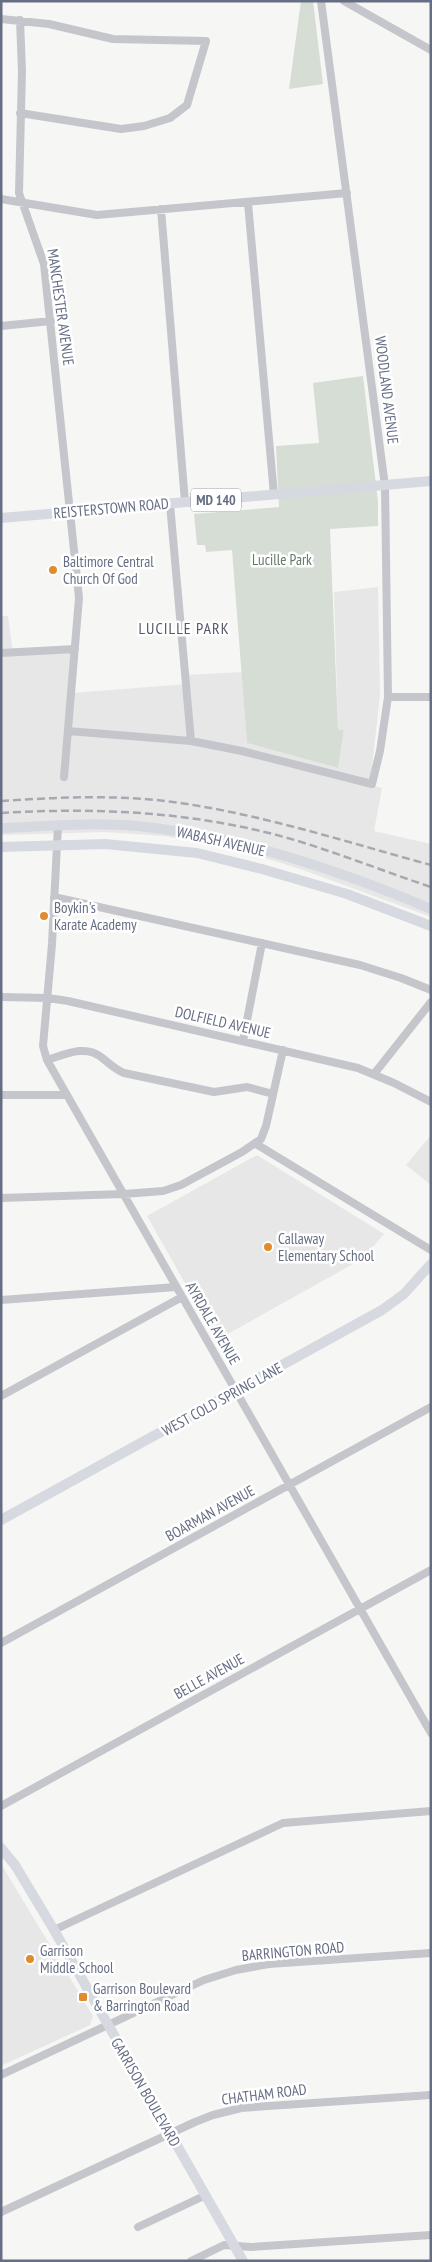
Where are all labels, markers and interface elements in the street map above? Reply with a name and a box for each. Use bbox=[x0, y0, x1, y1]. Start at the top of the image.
street label: MANCHESTER AVENUE bbox=[43, 247, 79, 367]
street label: WOODLAND AVENUE bbox=[371, 335, 403, 445]
road number: MD 140 bbox=[191, 488, 241, 512]
street label: REISTERSTOWN ROAD bbox=[53, 493, 169, 522]
park label: Lucille Park bbox=[252, 550, 312, 569]
place label: Baltimore Central Church Of God bbox=[63, 552, 154, 588]
marker: Baltimore Central Church Of God bbox=[47, 564, 59, 576]
district label: LUCILLE PARK bbox=[138, 618, 230, 638]
street label: WABASH AVENUE bbox=[175, 822, 267, 860]
place label: Boykin's Karate Academy bbox=[54, 898, 137, 934]
marker: Boykin's Karate Academy bbox=[38, 910, 50, 922]
street label: DOLFIELD AVENUE bbox=[173, 1002, 273, 1042]
place label: Callaway Elementary School bbox=[278, 1229, 375, 1265]
marker: Callaway Elementary School bbox=[262, 1241, 274, 1253]
street label: AYRDALE AVENUE bbox=[182, 1278, 244, 1368]
street label: WEST COLD SPRING LANE bbox=[158, 1358, 286, 1440]
street label: BOARMAN AVENUE bbox=[162, 1481, 258, 1545]
street label: BELLE AVENUE bbox=[171, 1649, 247, 1703]
street label: BARRINGTON ROAD bbox=[241, 1937, 345, 1965]
place label: Garrison Middle School bbox=[40, 1941, 114, 1977]
marker: Garrison Middle School bbox=[24, 1953, 36, 1965]
place label: Garrison Boulevard & Barrington Road bbox=[93, 1979, 191, 2015]
marker: Garrison Boulevard & Barrington Road bbox=[77, 1991, 89, 2003]
street label: GARRISON BOULEVARD bbox=[107, 2034, 185, 2150]
street label: CHATHAM ROAD bbox=[220, 2079, 308, 2109]

